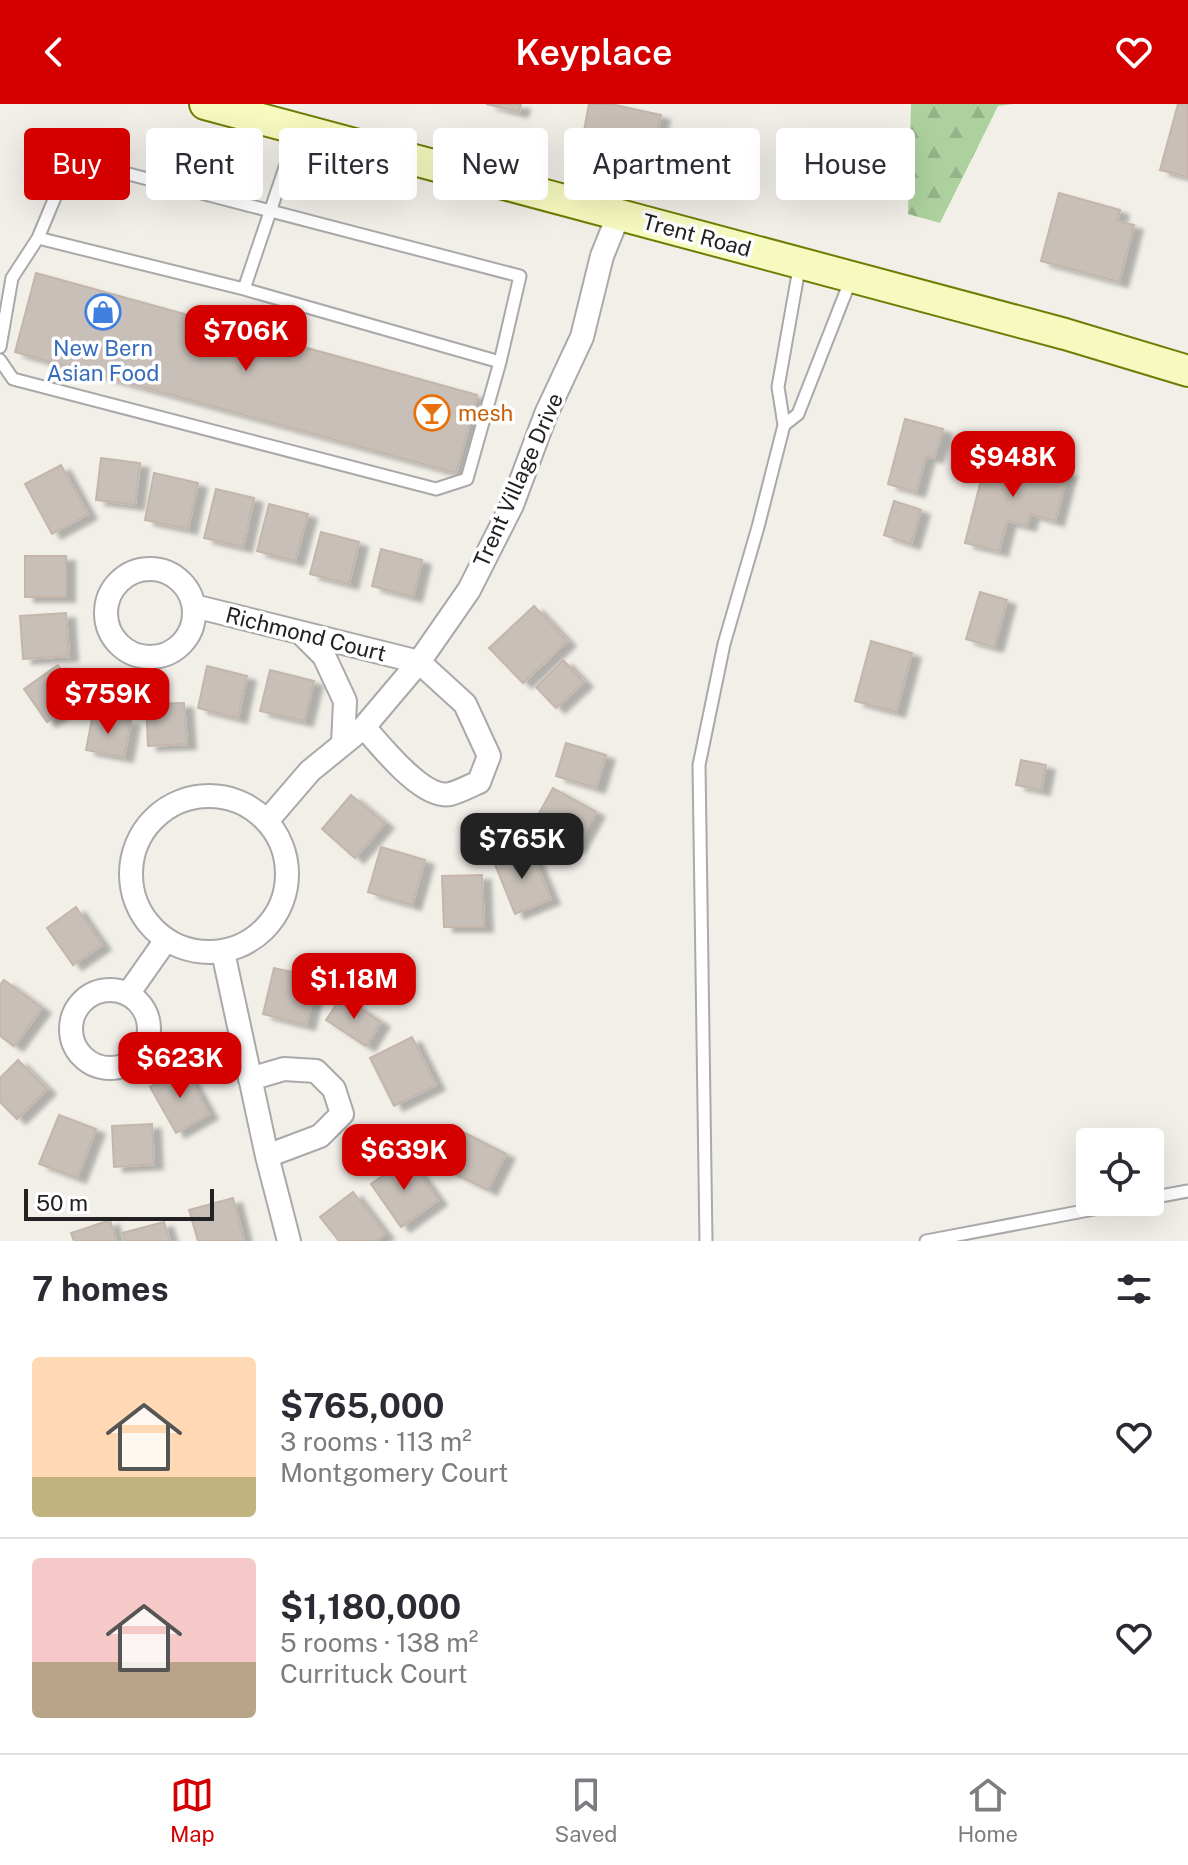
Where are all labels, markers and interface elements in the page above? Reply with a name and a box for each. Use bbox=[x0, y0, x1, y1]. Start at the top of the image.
icon: back bbox=[32, 30, 76, 74]
icon: heart bbox=[1112, 30, 1156, 74]
text: Keyplace bbox=[515, 31, 673, 73]
chip: Buy bbox=[24, 128, 130, 200]
chip: Rent bbox=[146, 128, 263, 200]
chip: Filters bbox=[279, 128, 417, 200]
chip: New bbox=[433, 128, 548, 200]
chip: Apartment bbox=[564, 128, 760, 200]
chip: House bbox=[776, 128, 915, 200]
street label: Trent Road bbox=[640, 208, 754, 262]
shop icon: New Bern Asian Food bbox=[84, 293, 122, 331]
pin: $706K bbox=[190, 305, 302, 373]
text: $706K bbox=[203, 315, 289, 346]
place label: New Bern Asian Food bbox=[47, 335, 159, 386]
street label: Trent Village Drive bbox=[468, 389, 568, 571]
bar icon: mesh bbox=[413, 394, 451, 432]
place label: mesh bbox=[458, 400, 513, 426]
pin: $948K bbox=[957, 431, 1069, 499]
text: $948K bbox=[969, 441, 1057, 472]
street label: Richmond Court bbox=[223, 601, 389, 667]
pin: $759K bbox=[52, 668, 164, 736]
text: $759K bbox=[64, 678, 152, 709]
pin: $765K bbox=[466, 813, 578, 881]
text: $765K bbox=[478, 823, 566, 854]
pin: $1.18M bbox=[289, 953, 419, 1021]
text: $1.18M bbox=[310, 963, 398, 994]
pin: $623K bbox=[124, 1032, 236, 1100]
text: $623K bbox=[136, 1042, 224, 1073]
pin: $639K bbox=[348, 1124, 460, 1192]
map controls bbox=[1076, 1128, 1164, 1216]
button: locate bbox=[1076, 1128, 1164, 1216]
text: $639K bbox=[360, 1134, 448, 1165]
scale bar bbox=[24, 1185, 214, 1221]
text: 50 m bbox=[36, 1190, 88, 1216]
icon: filters bbox=[1112, 1267, 1156, 1311]
text: 7 homes bbox=[32, 1269, 169, 1309]
text: $765,000 bbox=[280, 1386, 444, 1426]
icon: home bbox=[96, 1389, 192, 1485]
icon: heart bbox=[1112, 1415, 1156, 1459]
text: 3 rooms · 113 m² bbox=[280, 1426, 472, 1457]
text: Montgomery Court bbox=[280, 1457, 508, 1488]
text: $1,180,000 bbox=[280, 1587, 461, 1627]
icon: home bbox=[96, 1590, 192, 1686]
icon: heart bbox=[1112, 1616, 1156, 1660]
text: 5 rooms · 138 m² bbox=[280, 1627, 478, 1658]
text: Currituck Court bbox=[280, 1658, 468, 1689]
tab: Map bbox=[170, 1773, 215, 1847]
tab: Saved bbox=[555, 1773, 617, 1847]
tab: Home bbox=[957, 1773, 1018, 1847]

